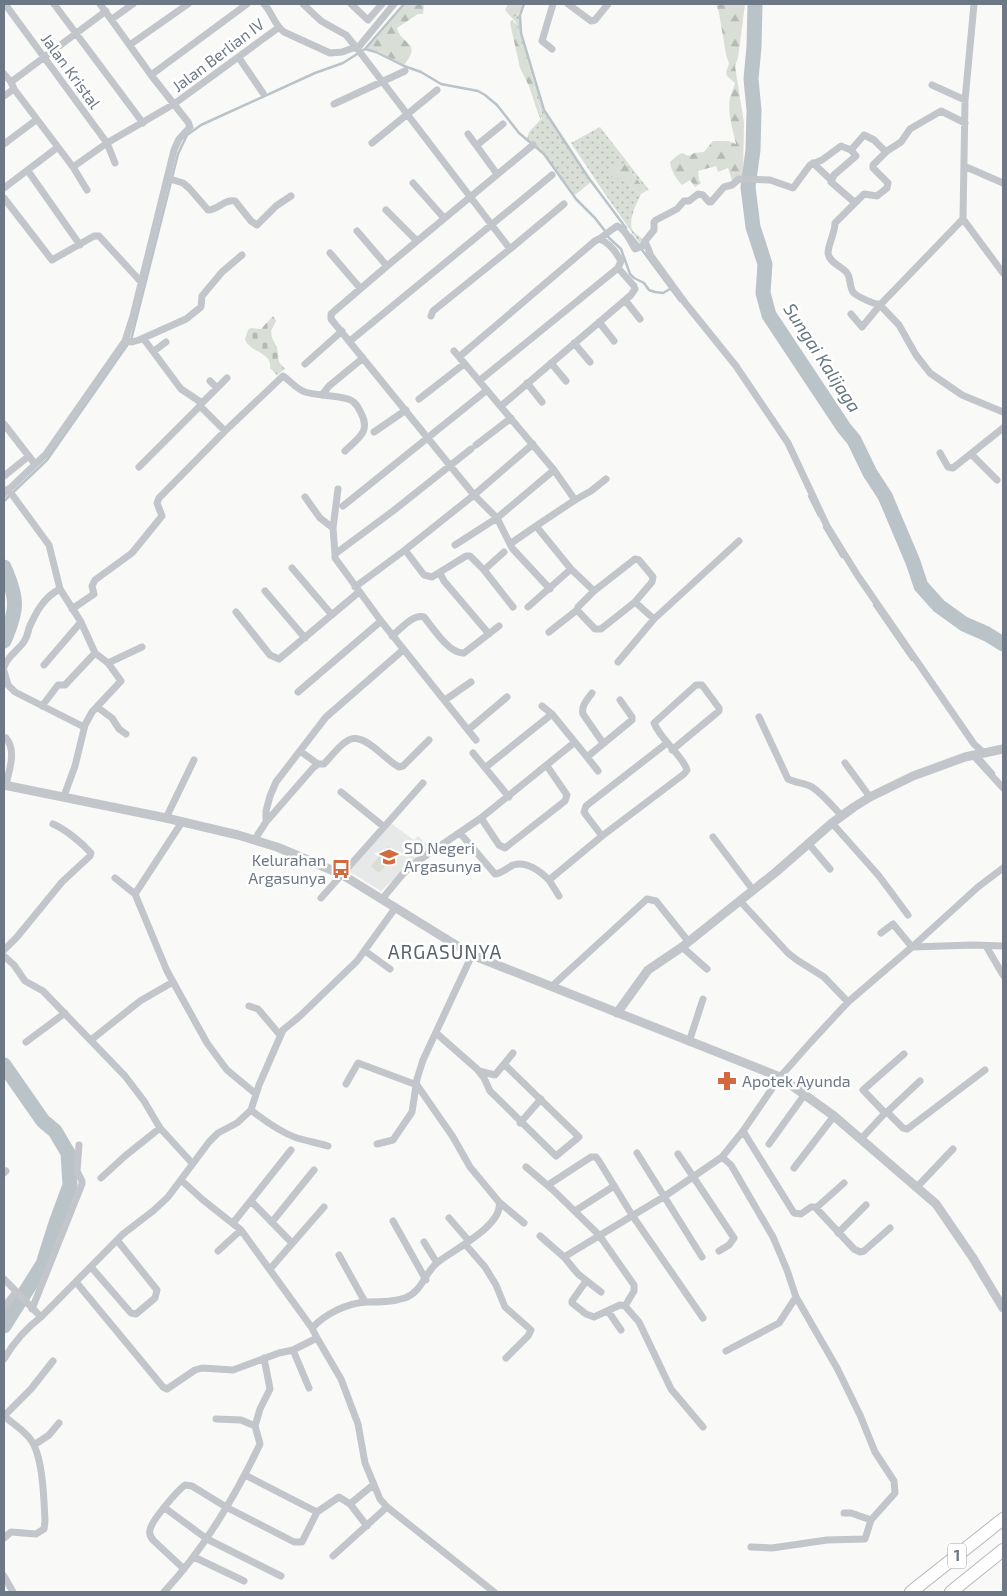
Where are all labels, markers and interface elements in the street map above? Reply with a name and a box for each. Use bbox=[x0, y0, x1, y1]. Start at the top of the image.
street label: Jalan Berlian IV bbox=[168, 14, 267, 95]
street label: Jalan Kristal bbox=[38, 29, 105, 112]
water label: Sungai Kalijaga bbox=[779, 299, 866, 416]
place label: SD Negeri Argasunya bbox=[404, 838, 482, 875]
school or university icon: SD Negeri Argasunya bbox=[378, 846, 400, 868]
place label: Kelurahan Argasunya bbox=[248, 850, 326, 887]
bus stop icon: Kelurahan Argasunya bbox=[330, 858, 352, 880]
district label: ARGASUNYA bbox=[388, 940, 502, 963]
pharmacy icon: Apotek Ayunda bbox=[716, 1070, 738, 1092]
place label: Apotek Ayunda bbox=[742, 1071, 851, 1090]
road number: 1 bbox=[948, 1544, 966, 1568]

